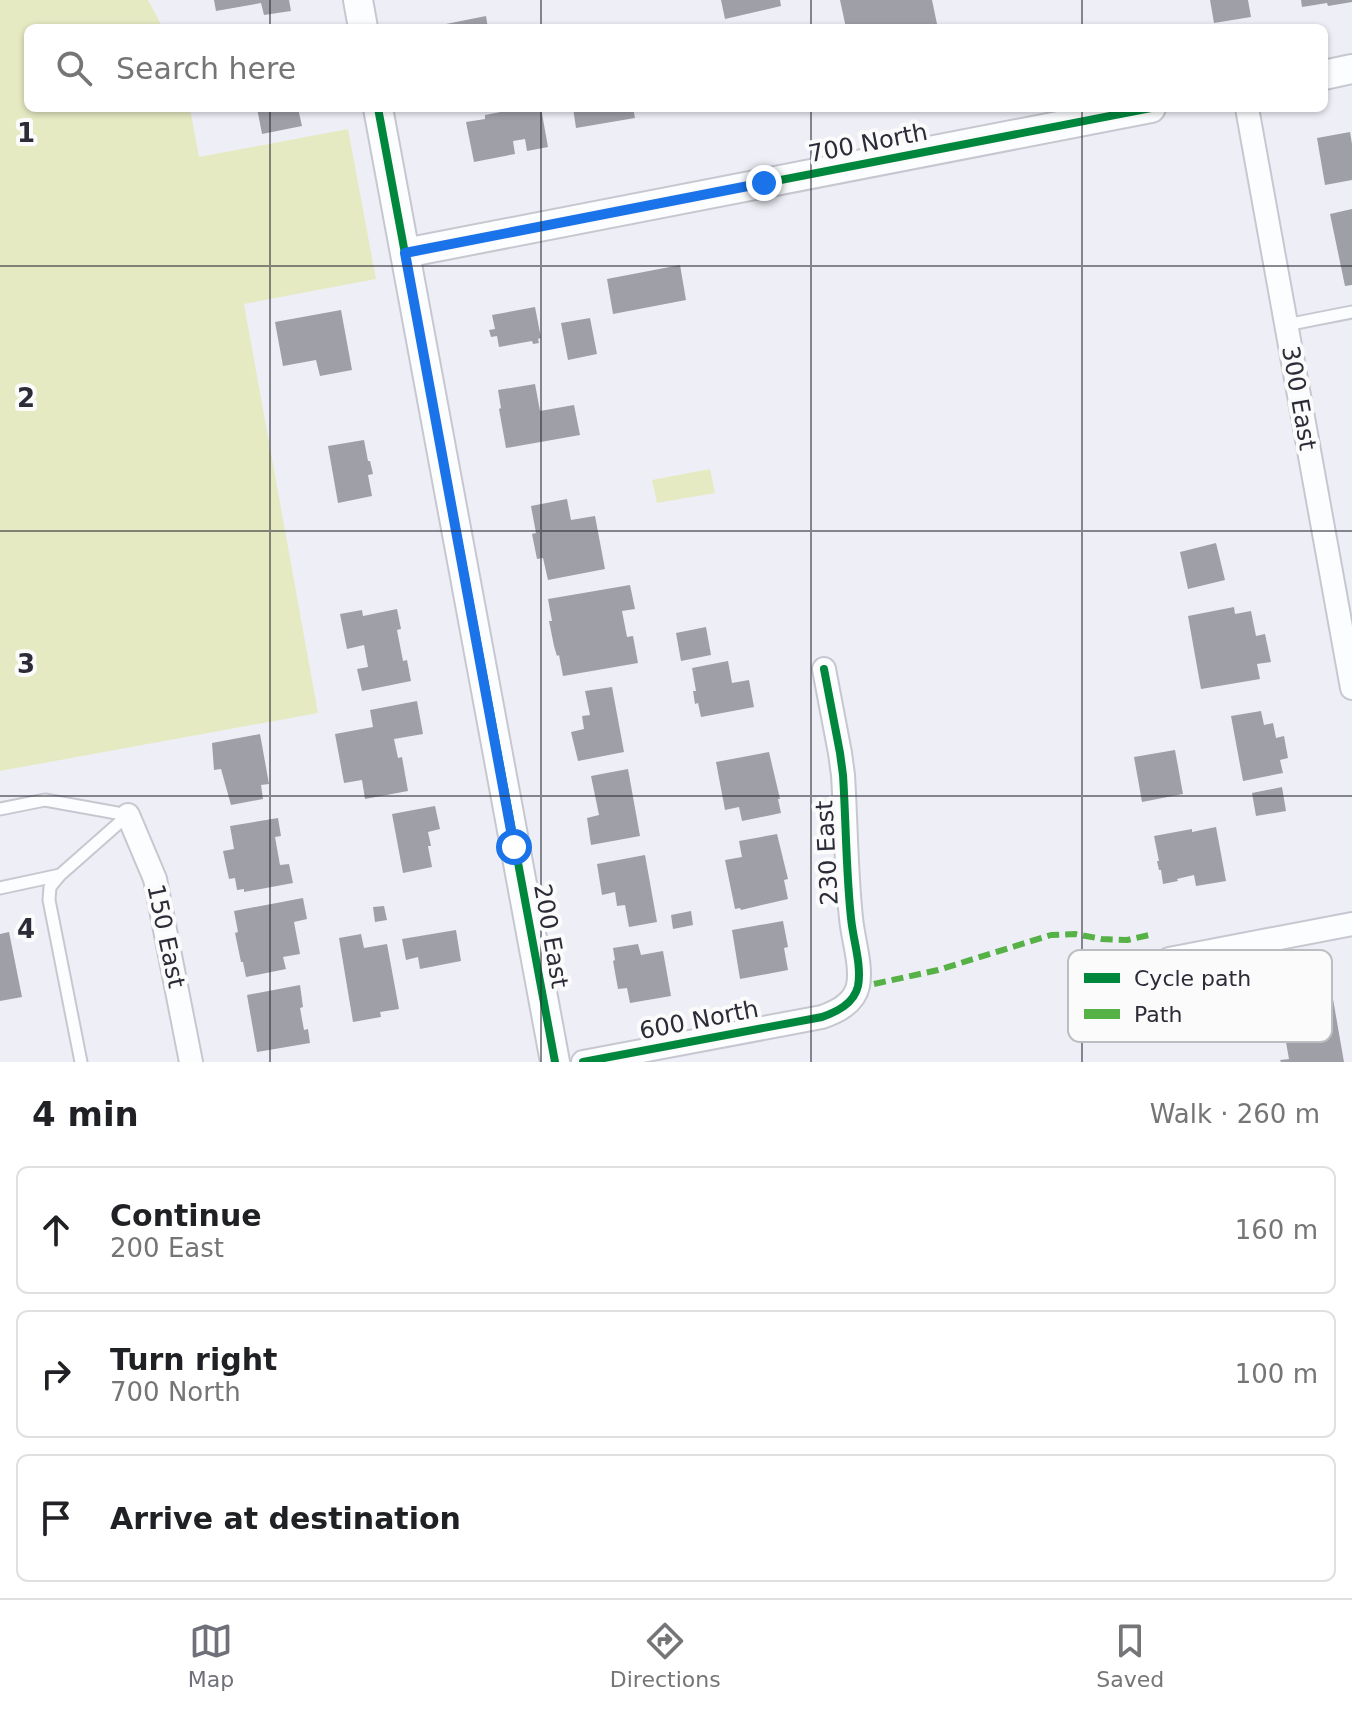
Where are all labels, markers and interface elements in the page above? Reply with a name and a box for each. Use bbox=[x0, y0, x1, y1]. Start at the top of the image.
search box bbox=[24, 24, 1328, 112]
icon: search bbox=[52, 46, 96, 90]
text: Search here bbox=[116, 51, 296, 86]
text: 1 bbox=[17, 118, 35, 148]
street label: 700 North bbox=[806, 118, 930, 168]
route end bbox=[746, 165, 782, 201]
street label: 300 East bbox=[1276, 344, 1322, 452]
text: 2 bbox=[17, 383, 35, 413]
text: 3 bbox=[17, 649, 35, 679]
street label: 230 East bbox=[810, 800, 844, 906]
route start bbox=[496, 829, 532, 865]
street label: 150 East bbox=[141, 882, 191, 990]
street label: 200 East bbox=[528, 882, 574, 990]
text: 4 bbox=[17, 914, 35, 944]
legend bbox=[1068, 950, 1332, 1042]
text: Cycle path bbox=[1134, 966, 1251, 991]
street label: 600 North bbox=[637, 995, 761, 1045]
text: Path bbox=[1134, 1002, 1182, 1027]
text: 4 min bbox=[32, 1094, 139, 1134]
text: Walk · 260 m bbox=[1150, 1099, 1320, 1129]
text: Continue bbox=[110, 1198, 262, 1233]
icon: ahead bbox=[34, 1208, 78, 1252]
text: 160 m bbox=[1235, 1215, 1318, 1245]
text: 200 East bbox=[110, 1233, 224, 1263]
text: Turn right bbox=[110, 1342, 277, 1377]
icon: right bbox=[34, 1352, 78, 1396]
text: 100 m bbox=[1235, 1359, 1318, 1389]
text: 700 North bbox=[110, 1377, 241, 1407]
icon: arrive bbox=[34, 1496, 78, 1540]
text: Arrive at destination bbox=[110, 1501, 461, 1536]
tab: Map bbox=[188, 1619, 234, 1692]
tab: Directions bbox=[610, 1619, 721, 1692]
tab: Saved bbox=[1096, 1619, 1164, 1692]

